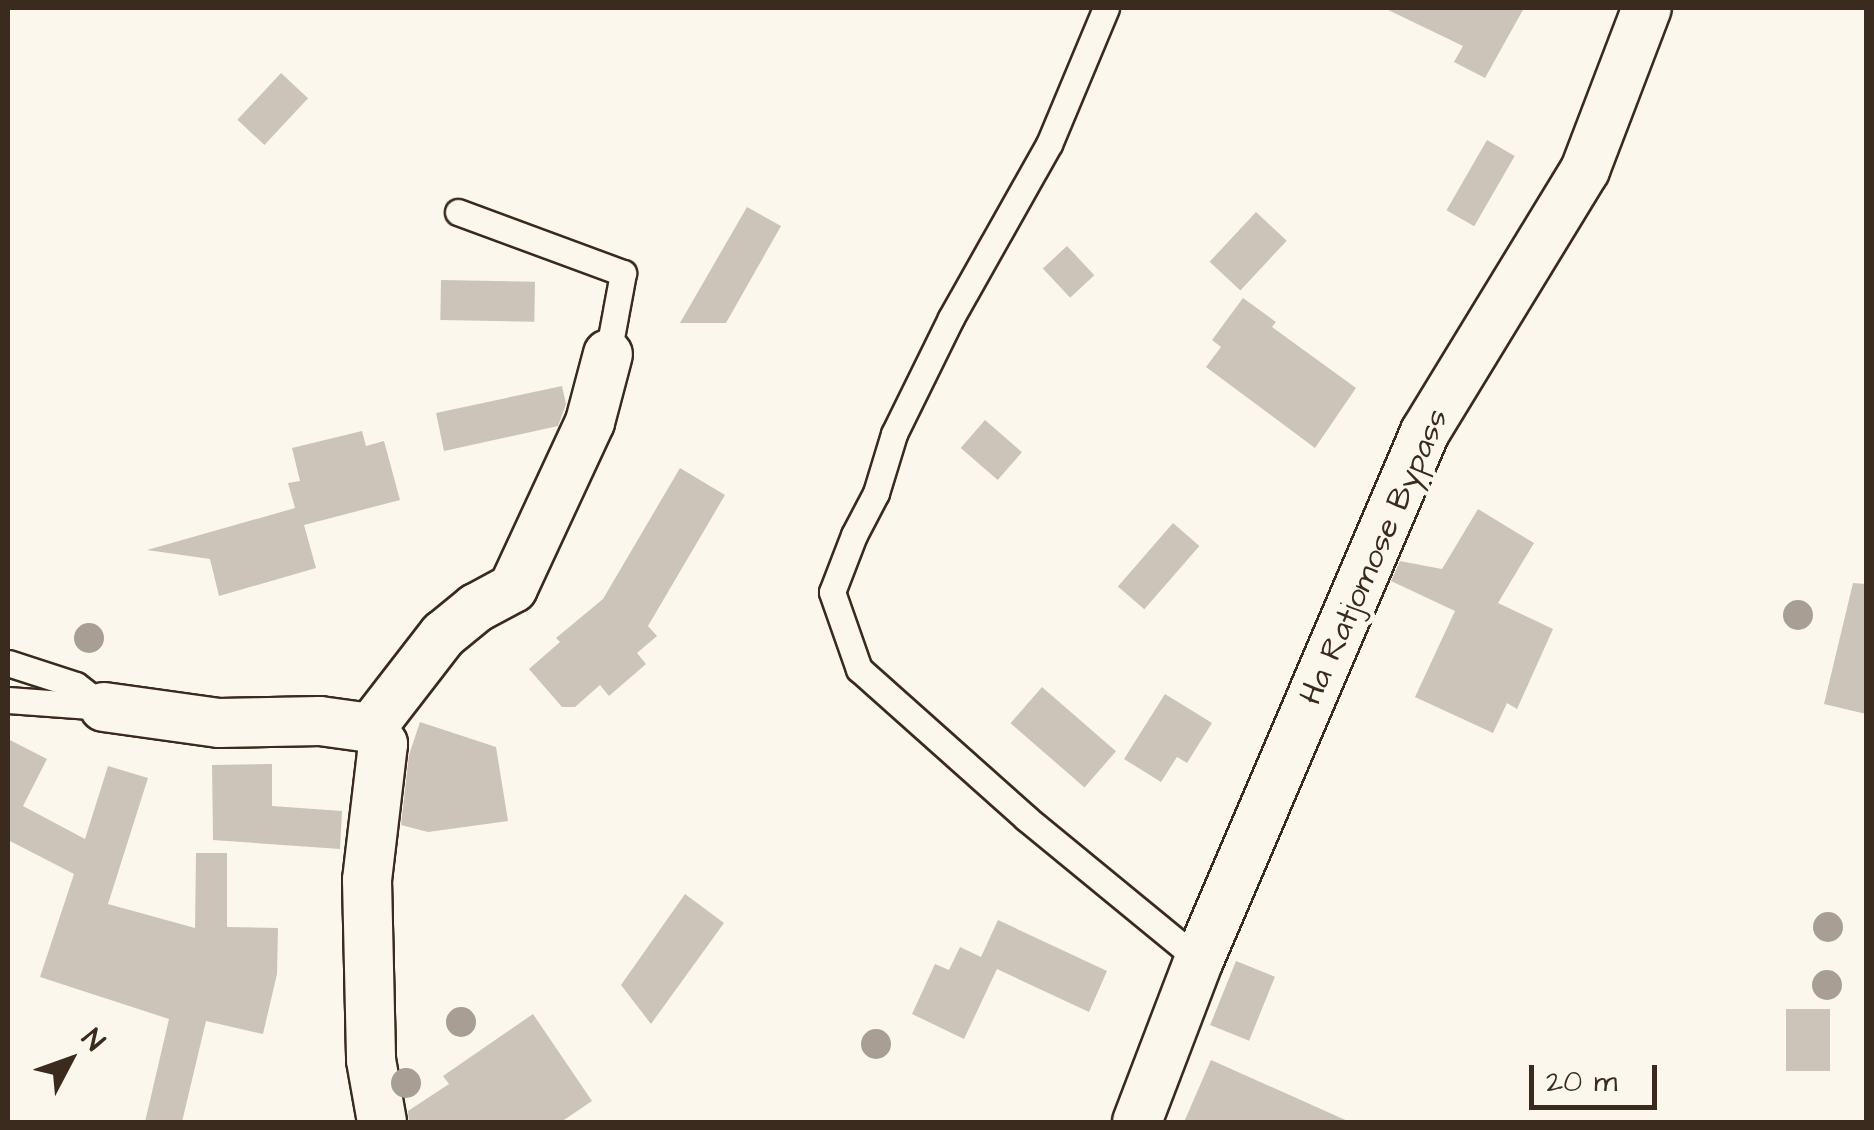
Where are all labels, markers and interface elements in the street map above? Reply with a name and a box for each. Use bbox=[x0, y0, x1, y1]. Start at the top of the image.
street label: Ha Ratjomose Bypass bbox=[1292, 403, 1458, 711]
north arrow bbox=[20, 1010, 120, 1110]
text: N bbox=[73, 1021, 113, 1059]
scale bar bbox=[1534, 1045, 1662, 1107]
text: 20 m bbox=[1546, 1061, 1617, 1103]

